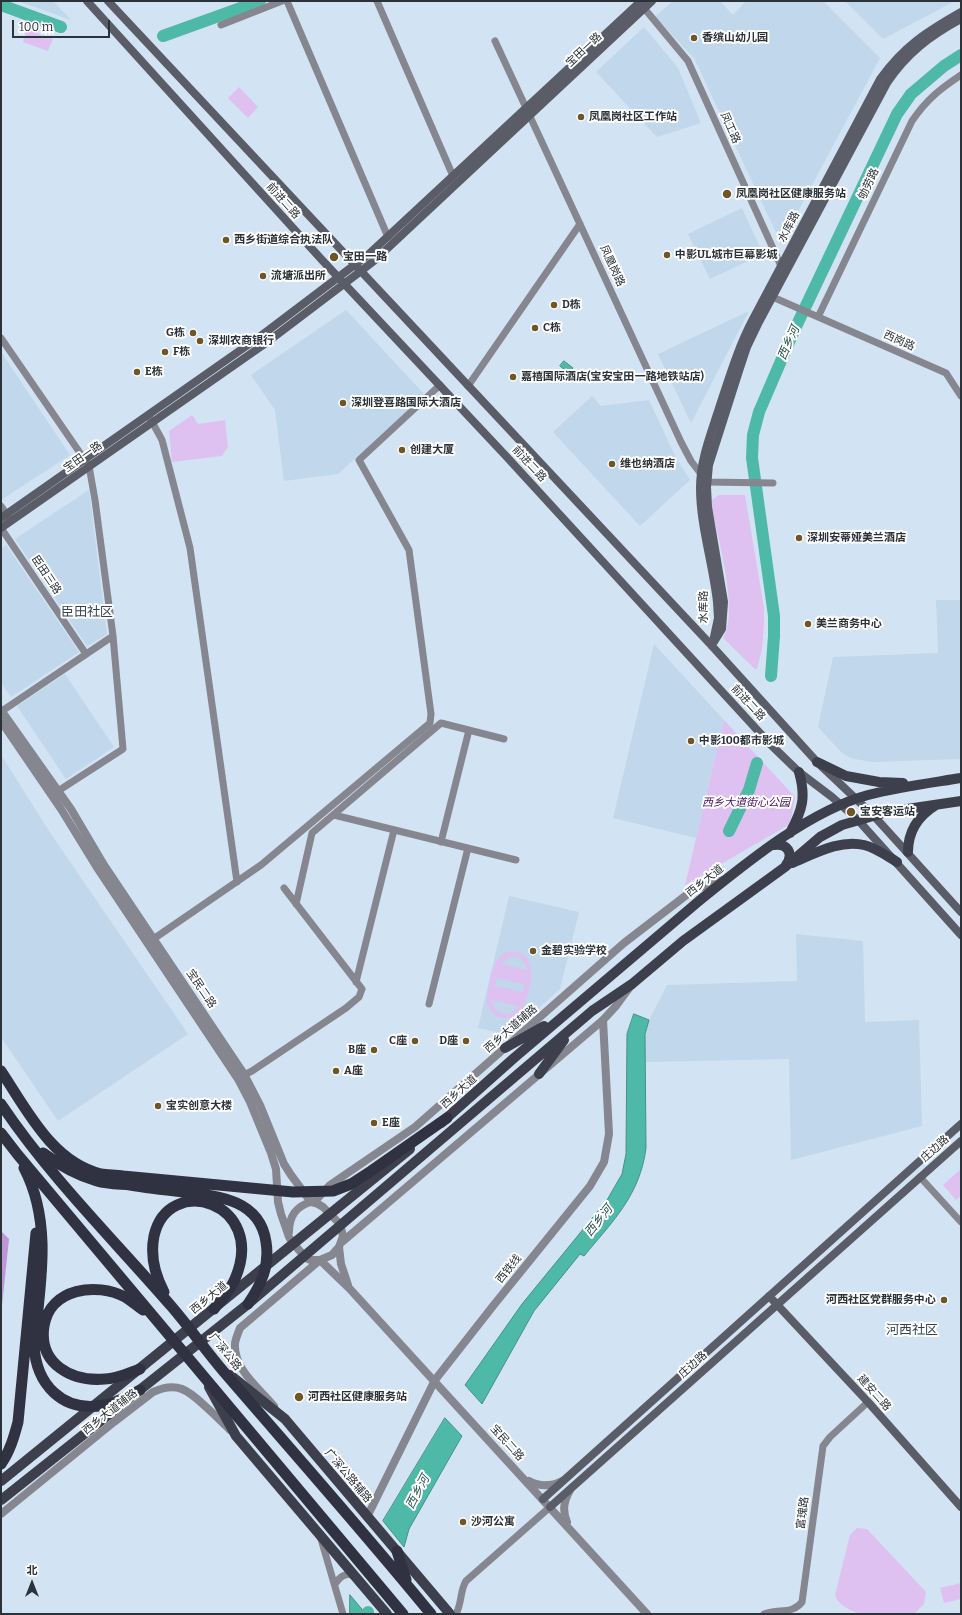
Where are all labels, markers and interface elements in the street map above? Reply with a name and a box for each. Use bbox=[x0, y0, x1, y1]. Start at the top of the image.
scale bar bbox=[14, 12, 112, 38]
text: 100 m bbox=[19, 20, 53, 34]
street label: 宝田一路 bbox=[563, 30, 605, 70]
place label: 香缤山幼儿园 bbox=[702, 31, 768, 45]
marker: 香缤山幼儿园 bbox=[689, 33, 699, 43]
place label: 凤凰岗社区工作站 bbox=[589, 110, 677, 124]
street label: 凤工路 bbox=[717, 110, 743, 146]
marker: 凤凰岗社区工作站 bbox=[576, 112, 586, 122]
street label: 劬劳路 bbox=[856, 166, 882, 202]
street label: 前进二路 bbox=[263, 180, 303, 222]
place label: 凤凰岗社区健康服务站 bbox=[736, 187, 846, 201]
marker: 凤凰岗社区健康服务站 bbox=[721, 188, 733, 200]
street label: 水库路 bbox=[775, 209, 803, 245]
place label: 西乡街道综合执法队 bbox=[234, 233, 333, 247]
marker: 西乡街道综合执法队 bbox=[221, 235, 231, 245]
street label: 凤凰岗路 bbox=[597, 243, 627, 289]
place label: 中影UL城市巨幕影城 bbox=[675, 248, 777, 262]
place label: 宝田一路 bbox=[343, 250, 387, 264]
marker: 中影UL城市巨幕影城 bbox=[662, 250, 672, 260]
marker: 宝田一路 bbox=[328, 251, 340, 263]
place label: 流塘派出所 bbox=[271, 269, 326, 283]
marker: 流塘派出所 bbox=[258, 271, 268, 281]
place label: D栋 bbox=[562, 298, 581, 312]
marker: D栋 bbox=[549, 300, 559, 310]
place label: C栋 bbox=[543, 321, 561, 335]
marker: C栋 bbox=[530, 323, 540, 333]
water label: 西乡河 bbox=[775, 324, 803, 362]
place label: G栋 bbox=[166, 326, 185, 340]
marker: G栋 bbox=[188, 328, 198, 338]
street label: 西岗路 bbox=[881, 328, 917, 354]
place label: 深圳农商银行 bbox=[208, 334, 274, 348]
marker: 深圳农商银行 bbox=[195, 336, 205, 346]
place label: F栋 bbox=[173, 345, 190, 359]
marker: F栋 bbox=[160, 347, 170, 357]
place label: E栋 bbox=[145, 365, 163, 379]
marker: E栋 bbox=[132, 367, 142, 377]
place label: 嘉禧国际酒店(宝安宝田一路地铁站店) bbox=[521, 370, 704, 384]
marker: 嘉禧国际酒店(宝安宝田一路地铁站店) bbox=[508, 372, 518, 382]
place label: 深圳登喜路国际大酒店 bbox=[351, 396, 461, 410]
marker: 深圳登喜路国际大酒店 bbox=[338, 398, 348, 408]
street label: 宝田一路 bbox=[61, 439, 105, 475]
place label: 创建大厦 bbox=[410, 443, 454, 457]
street label: 前进二路 bbox=[509, 443, 549, 485]
marker: 创建大厦 bbox=[397, 445, 407, 455]
place label: 维也纳酒店 bbox=[620, 457, 675, 471]
marker: 维也纳酒店 bbox=[607, 459, 617, 469]
place label: 深圳安蒂娅美兰酒店 bbox=[807, 531, 906, 545]
marker: 深圳安蒂娅美兰酒店 bbox=[794, 533, 804, 543]
street label: 臣田三路 bbox=[28, 553, 64, 597]
street label: 水库路 bbox=[697, 591, 711, 623]
district label: 臣田社区 bbox=[61, 604, 113, 620]
place label: 美兰商务中心 bbox=[816, 617, 882, 631]
marker: 美兰商务中心 bbox=[803, 619, 813, 629]
street label: 前进二路 bbox=[728, 682, 768, 724]
place label: 中影100都市影城 bbox=[699, 734, 784, 748]
marker: 中影100都市影城 bbox=[686, 736, 696, 746]
park label: 西乡大道街心公园 bbox=[702, 796, 790, 810]
place label: 宝安客运站 bbox=[860, 805, 915, 819]
marker: 宝安客运站 bbox=[845, 806, 857, 818]
street label: 西乡大道 bbox=[684, 862, 726, 900]
place label: 金碧实验学校 bbox=[541, 944, 607, 958]
marker: 金碧实验学校 bbox=[528, 946, 538, 956]
street label: 宝民二路 bbox=[183, 967, 219, 1011]
street label: 西乡大道辅路 bbox=[482, 1002, 540, 1056]
place label: C座 bbox=[389, 1034, 407, 1048]
place label: D座 bbox=[439, 1034, 458, 1048]
marker: C座 bbox=[410, 1036, 420, 1046]
marker: D座 bbox=[461, 1036, 471, 1046]
place label: B座 bbox=[348, 1043, 366, 1057]
marker: B座 bbox=[369, 1045, 379, 1055]
place label: A座 bbox=[344, 1064, 363, 1078]
marker: A座 bbox=[331, 1066, 341, 1076]
street label: 西乡大道 bbox=[438, 1072, 480, 1112]
place label: 宝实创意大楼 bbox=[166, 1099, 232, 1113]
marker: 宝实创意大楼 bbox=[153, 1101, 163, 1111]
place label: E座 bbox=[382, 1116, 400, 1130]
marker: E座 bbox=[369, 1118, 379, 1128]
street label: 庄边路 bbox=[918, 1133, 952, 1165]
water label: 西乡河 bbox=[582, 1202, 616, 1240]
street label: 西铁线 bbox=[493, 1252, 525, 1286]
street label: 西乡大道 bbox=[188, 1279, 230, 1317]
place label: 河西社区党群服务中心 bbox=[826, 1293, 936, 1307]
marker: 河西社区党群服务中心 bbox=[939, 1295, 949, 1305]
district label: 河西社区 bbox=[886, 1322, 938, 1338]
street label: 广深公路 bbox=[206, 1331, 244, 1373]
street label: 庄边路 bbox=[676, 1349, 710, 1381]
street label: 建安二路 bbox=[854, 1372, 894, 1414]
street label: 西乡大道辅路 bbox=[80, 1386, 140, 1438]
place label: 河西社区健康服务站 bbox=[308, 1390, 407, 1404]
marker: 河西社区健康服务站 bbox=[293, 1391, 305, 1403]
street label: 宝民二路 bbox=[487, 1422, 527, 1464]
street label: 广深公路辅路 bbox=[322, 1446, 374, 1506]
water label: 西乡河 bbox=[403, 1473, 433, 1511]
street label: 富瑰路 bbox=[794, 1496, 812, 1530]
place label: 沙河公寓 bbox=[471, 1515, 515, 1529]
marker: 沙河公寓 bbox=[458, 1517, 468, 1527]
north arrow bbox=[12, 1563, 52, 1603]
text: 北 bbox=[27, 1564, 38, 1577]

